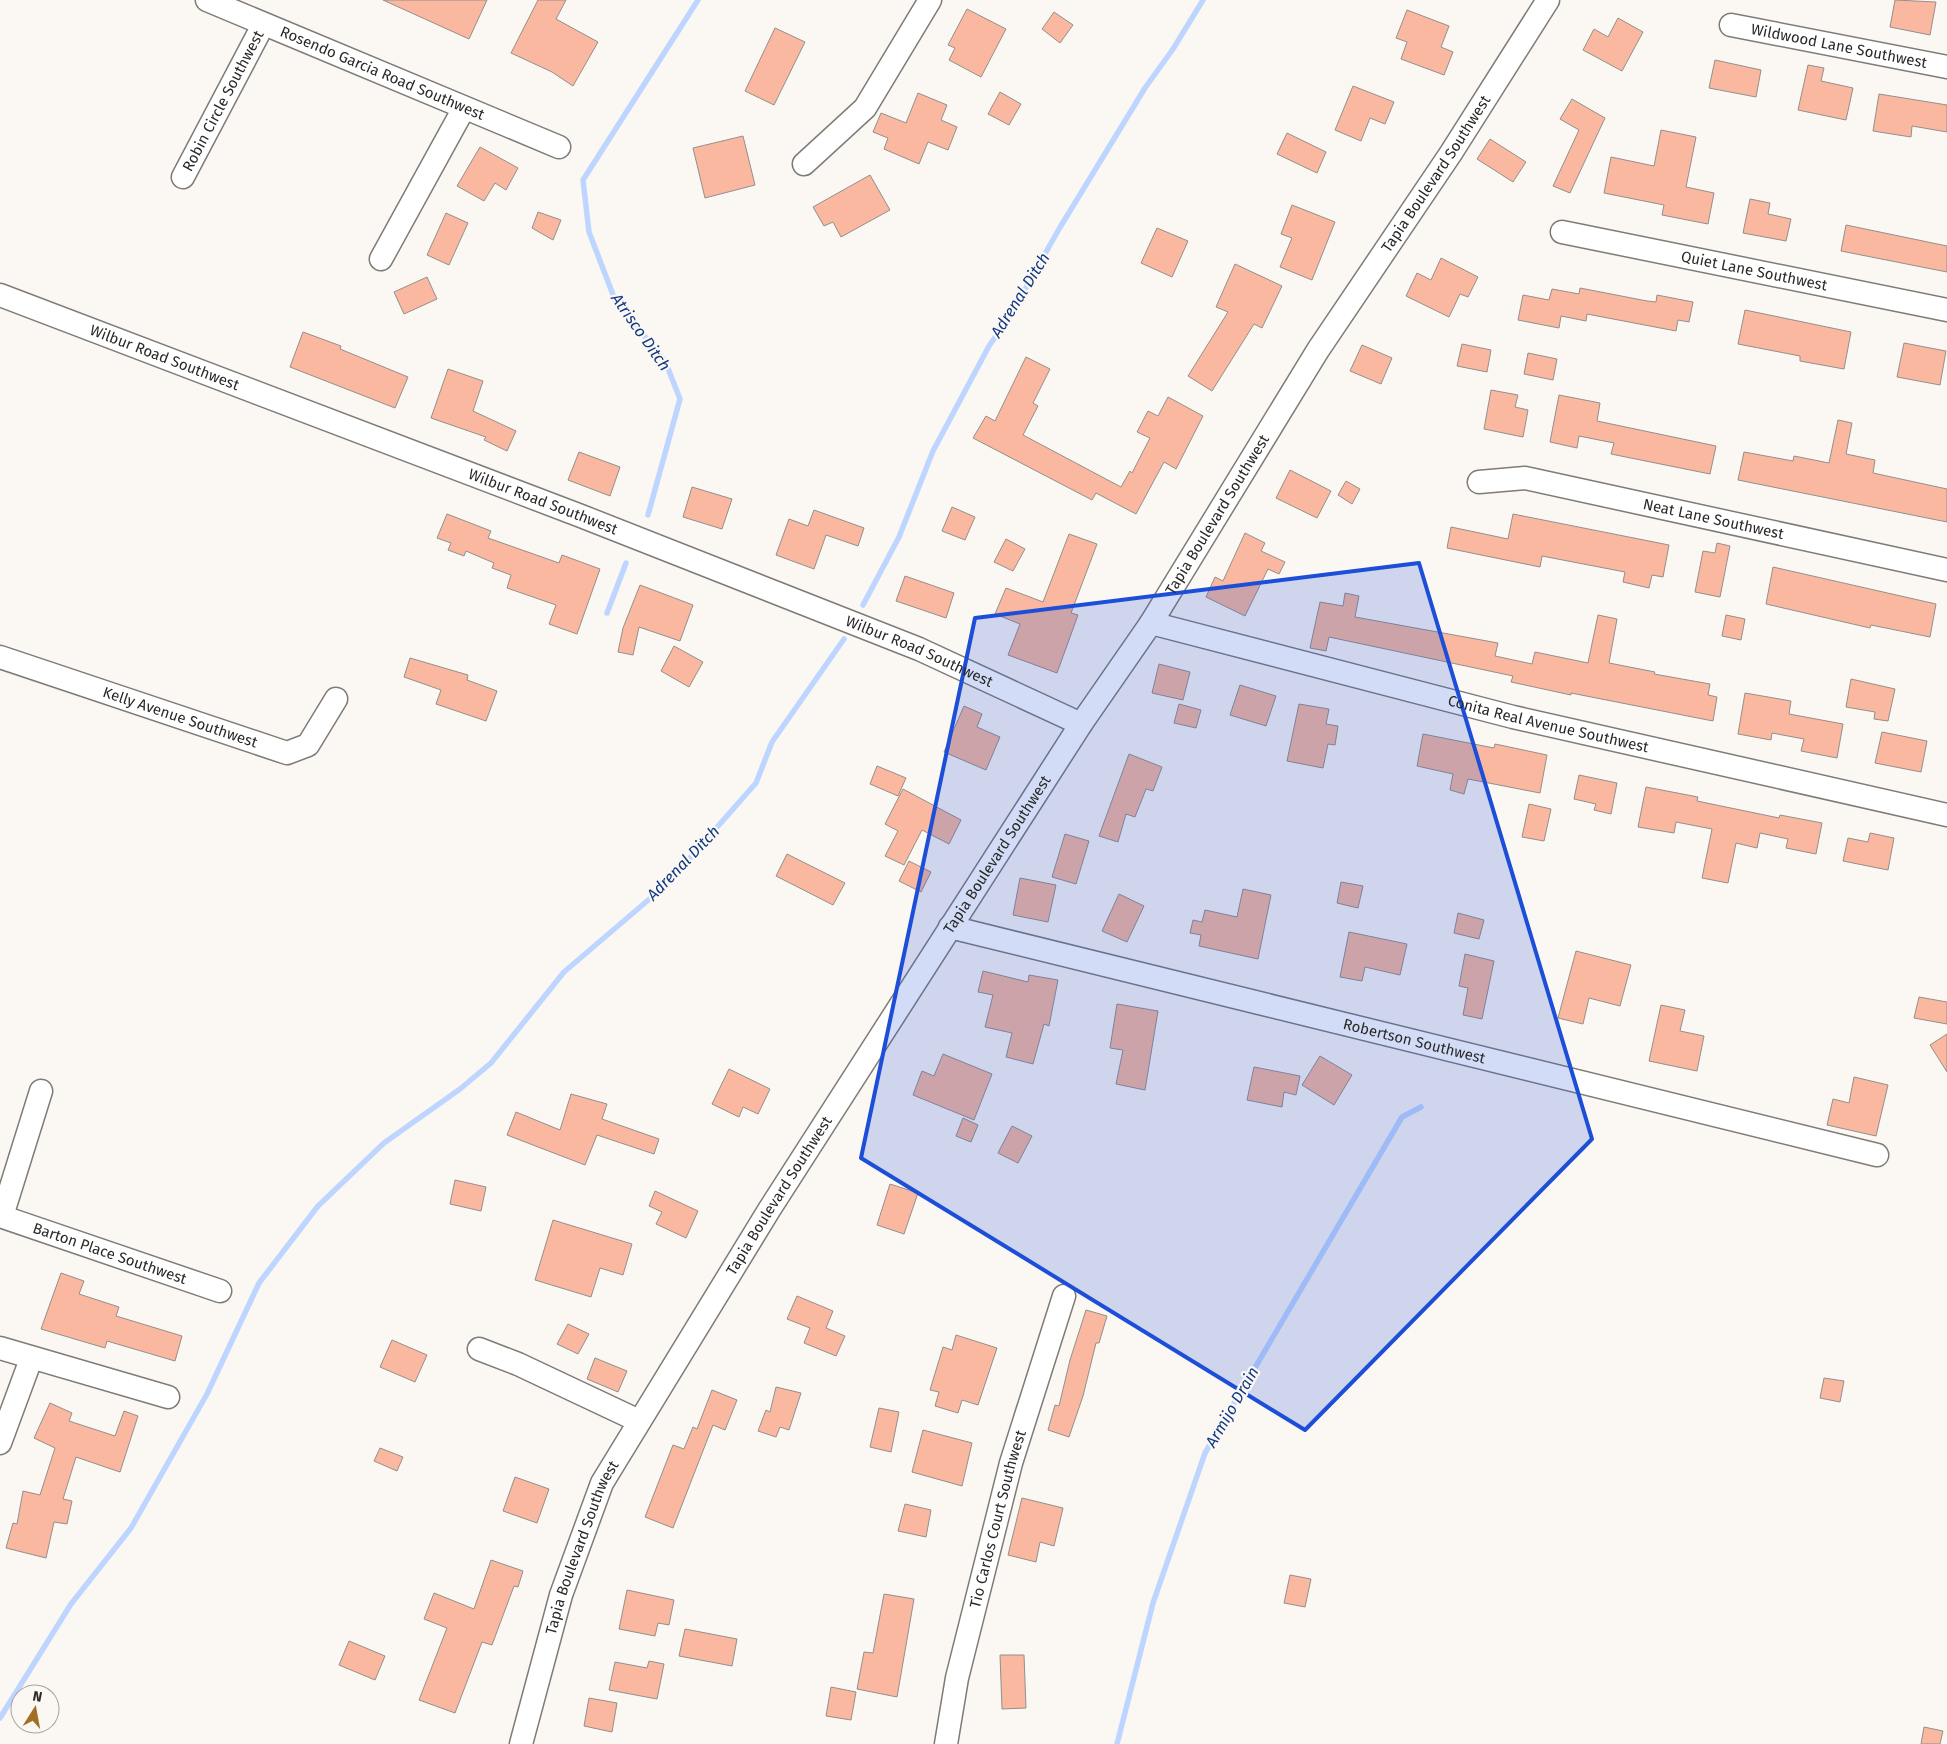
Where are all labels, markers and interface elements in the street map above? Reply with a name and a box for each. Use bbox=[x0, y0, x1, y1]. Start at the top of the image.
street label: Wildwood Lane Southwest bbox=[1749, 20, 1929, 72]
street label: Rosendo Garcia Road Southwest bbox=[277, 23, 488, 124]
street label: Robin Circle Southwest bbox=[179, 27, 268, 174]
street label: Tapia Boulevard Southwest bbox=[1378, 91, 1495, 256]
street label: Quiet Lane Southwest bbox=[1679, 247, 1829, 295]
water label: Adrenal Ditch bbox=[986, 249, 1054, 342]
water label: Atrisco Ditch bbox=[607, 289, 675, 374]
street label: Wilbur Road Southwest bbox=[87, 321, 242, 394]
street label: Tapia Boulevard Southwest bbox=[1161, 431, 1273, 598]
street label: Wilbur Road Southwest bbox=[466, 465, 621, 539]
street label: Neat Lane Southwest bbox=[1641, 495, 1786, 543]
street label: Wilbur Road Southwest bbox=[843, 612, 996, 691]
street label: Kelly Avenue Southwest bbox=[101, 683, 260, 752]
street label: Conita Real Avenue Southwest bbox=[1446, 691, 1651, 756]
street label: Tapia Boulevard Southwest bbox=[940, 772, 1055, 937]
water label: Adrenal Ditch bbox=[642, 822, 723, 905]
street label: Robertson Southwest bbox=[1341, 1015, 1488, 1067]
street label: Tapia Boulevard Southwest bbox=[722, 1112, 836, 1279]
street label: Barton Place Southwest bbox=[31, 1219, 190, 1288]
water label: Armijo Drain bbox=[1201, 1363, 1263, 1451]
street label: Tio Carlos Court Southwest bbox=[966, 1427, 1030, 1610]
street label: Tapia Boulevard Southwest bbox=[542, 1457, 623, 1636]
north arrow bbox=[10, 1684, 60, 1734]
text: N bbox=[31, 1687, 44, 1706]

